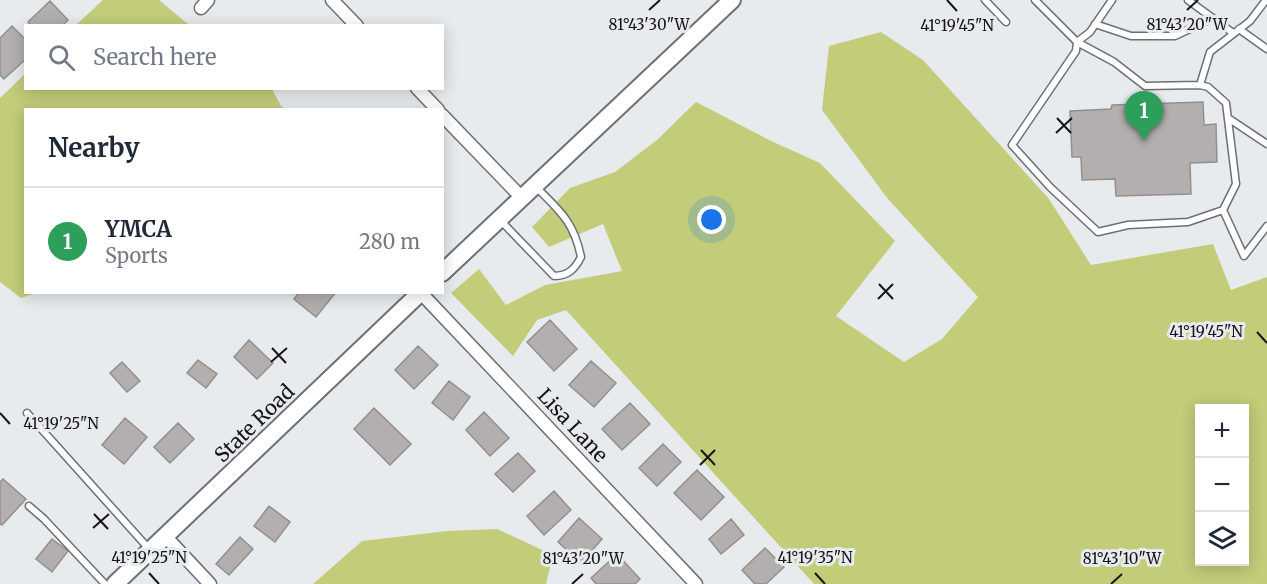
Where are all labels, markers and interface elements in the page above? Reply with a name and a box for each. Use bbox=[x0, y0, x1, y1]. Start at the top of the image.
text: 81°43'30"W bbox=[609, 15, 691, 34]
text: 81°43'20"W bbox=[1146, 15, 1229, 34]
text: 41°19'45"N bbox=[920, 16, 994, 35]
search box bbox=[24, 24, 444, 90]
icon: search bbox=[45, 41, 78, 74]
text: Search here bbox=[93, 43, 216, 71]
pin: 1 bbox=[1124, 92, 1164, 141]
text: Nearby bbox=[48, 131, 140, 164]
your location bbox=[697, 205, 726, 234]
text: YMCA bbox=[105, 215, 172, 243]
text: 1 bbox=[63, 229, 72, 254]
text: 280 m bbox=[359, 229, 420, 254]
text: Sports bbox=[105, 243, 168, 268]
text: 41°19'45"N bbox=[1169, 322, 1243, 341]
street label: State Road bbox=[209, 379, 299, 467]
street label: Lisa Lane bbox=[533, 383, 613, 467]
map controls bbox=[1195, 404, 1249, 566]
button: + bbox=[1195, 404, 1249, 458]
text: 41°19'25"N bbox=[23, 414, 99, 433]
button: − bbox=[1195, 458, 1249, 512]
button: layers bbox=[1195, 512, 1249, 566]
text: 41°19'25"N bbox=[111, 548, 187, 567]
text: 41°19'35"N bbox=[777, 548, 853, 567]
text: 81°43'20"W bbox=[542, 549, 625, 568]
text: 81°43'10"W bbox=[1083, 549, 1162, 568]

